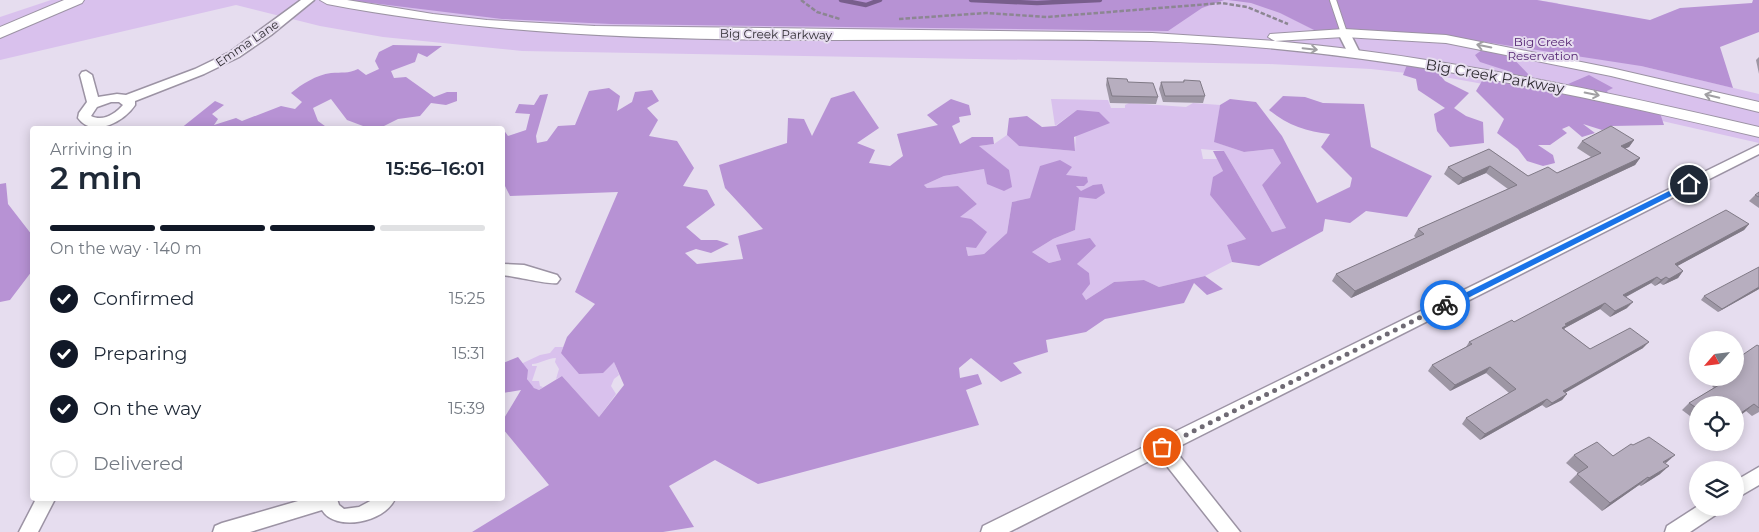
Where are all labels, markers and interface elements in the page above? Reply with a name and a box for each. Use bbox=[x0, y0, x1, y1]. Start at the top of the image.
street label: Emma Lane bbox=[212, 16, 282, 70]
street label: Big Creek Parkway bbox=[720, 26, 833, 42]
park label: Big Creek Reservation bbox=[1507, 34, 1579, 63]
one-way arrow bbox=[1477, 41, 1493, 51]
one-way arrow bbox=[1302, 44, 1318, 54]
street label: Big Creek Parkway bbox=[1424, 54, 1567, 98]
one-way arrow bbox=[1583, 89, 1599, 99]
one-way arrow bbox=[1704, 90, 1720, 100]
text: Arriving in bbox=[50, 140, 132, 159]
text: 15:56–16:01 bbox=[386, 157, 485, 180]
text: 2 min bbox=[50, 158, 142, 197]
pin bbox=[1668, 163, 1710, 205]
icon: home bbox=[1675, 170, 1703, 198]
text: On the way · 140 m bbox=[50, 239, 202, 258]
courier bbox=[1420, 280, 1470, 330]
icon: check bbox=[50, 285, 78, 313]
text: Confirmed bbox=[93, 287, 194, 310]
text: 15:25 bbox=[449, 289, 485, 308]
icon: bike bbox=[1431, 291, 1459, 319]
north arrow bbox=[1689, 331, 1744, 386]
map controls bbox=[1689, 331, 1744, 516]
icon: check bbox=[50, 340, 78, 368]
text: Preparing bbox=[93, 342, 188, 365]
text: 15:31 bbox=[452, 344, 485, 363]
icon: check bbox=[50, 395, 78, 423]
button: locate bbox=[1689, 396, 1744, 451]
text: On the way bbox=[93, 397, 201, 420]
text: 15:39 bbox=[448, 399, 485, 418]
pin bbox=[1141, 426, 1183, 468]
icon: bag bbox=[1148, 433, 1176, 461]
text: Delivered bbox=[93, 452, 184, 475]
button: layers bbox=[1689, 461, 1744, 516]

